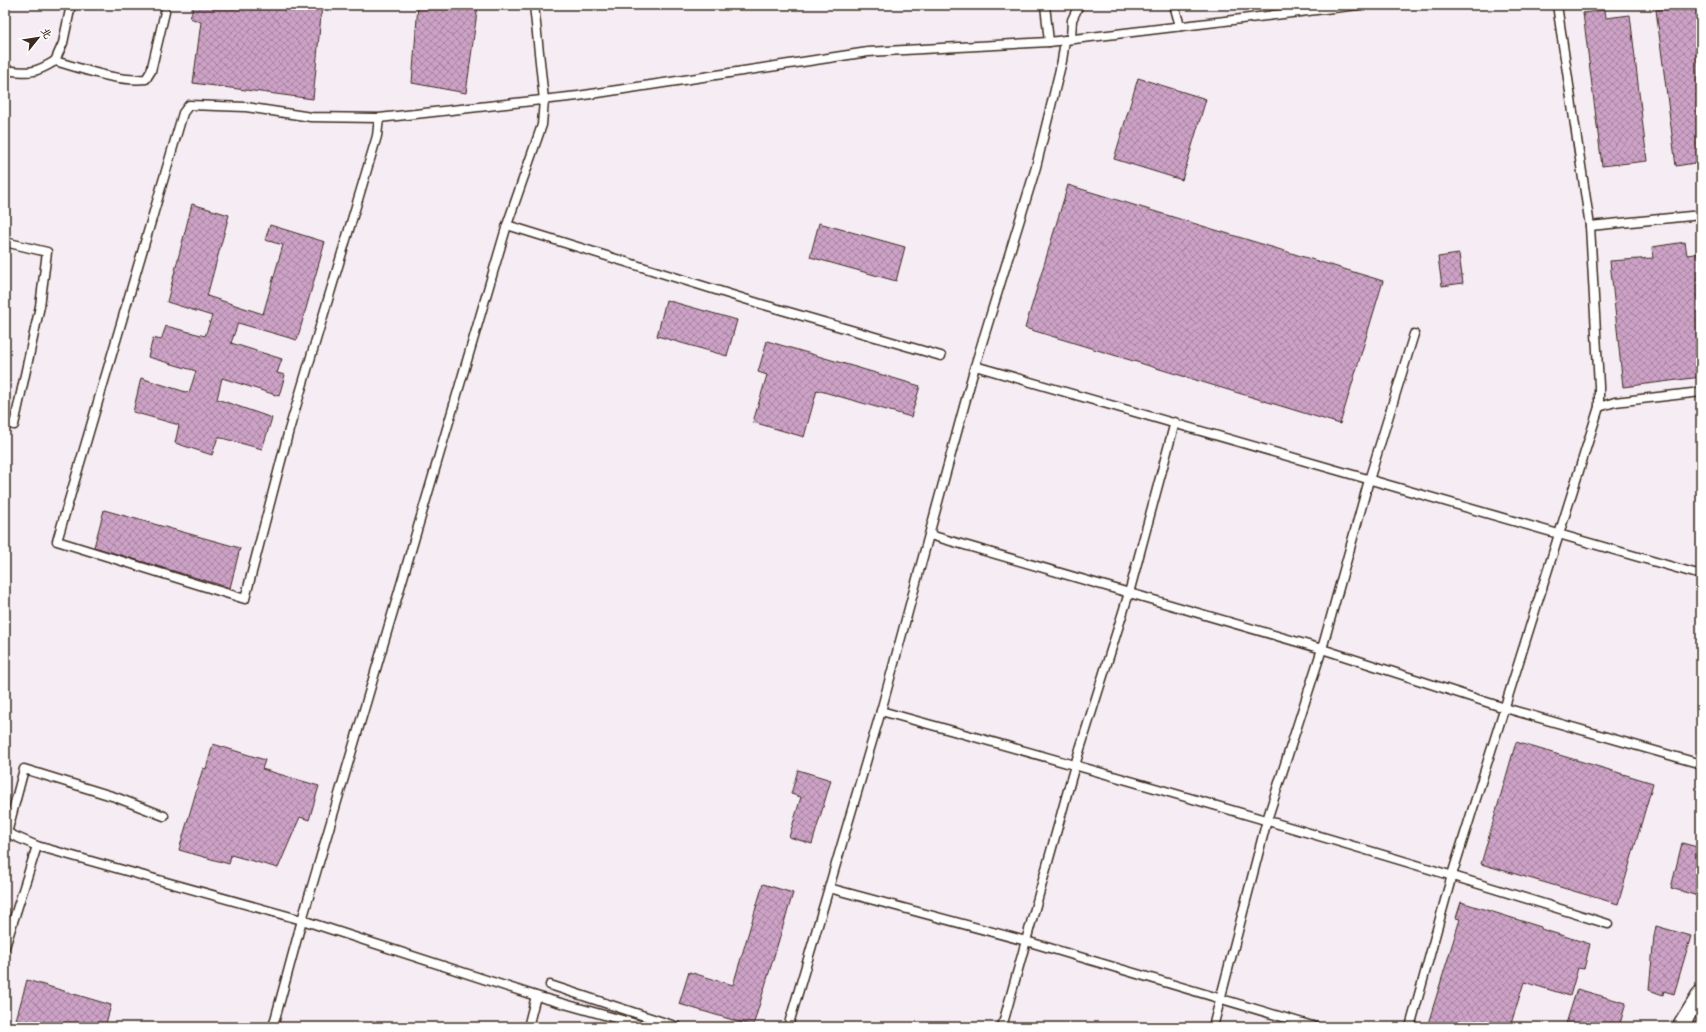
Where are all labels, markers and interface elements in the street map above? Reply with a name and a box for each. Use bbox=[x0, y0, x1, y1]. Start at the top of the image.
north arrow bbox=[18, 18, 58, 58]
text: 北 bbox=[35, 25, 55, 43]

